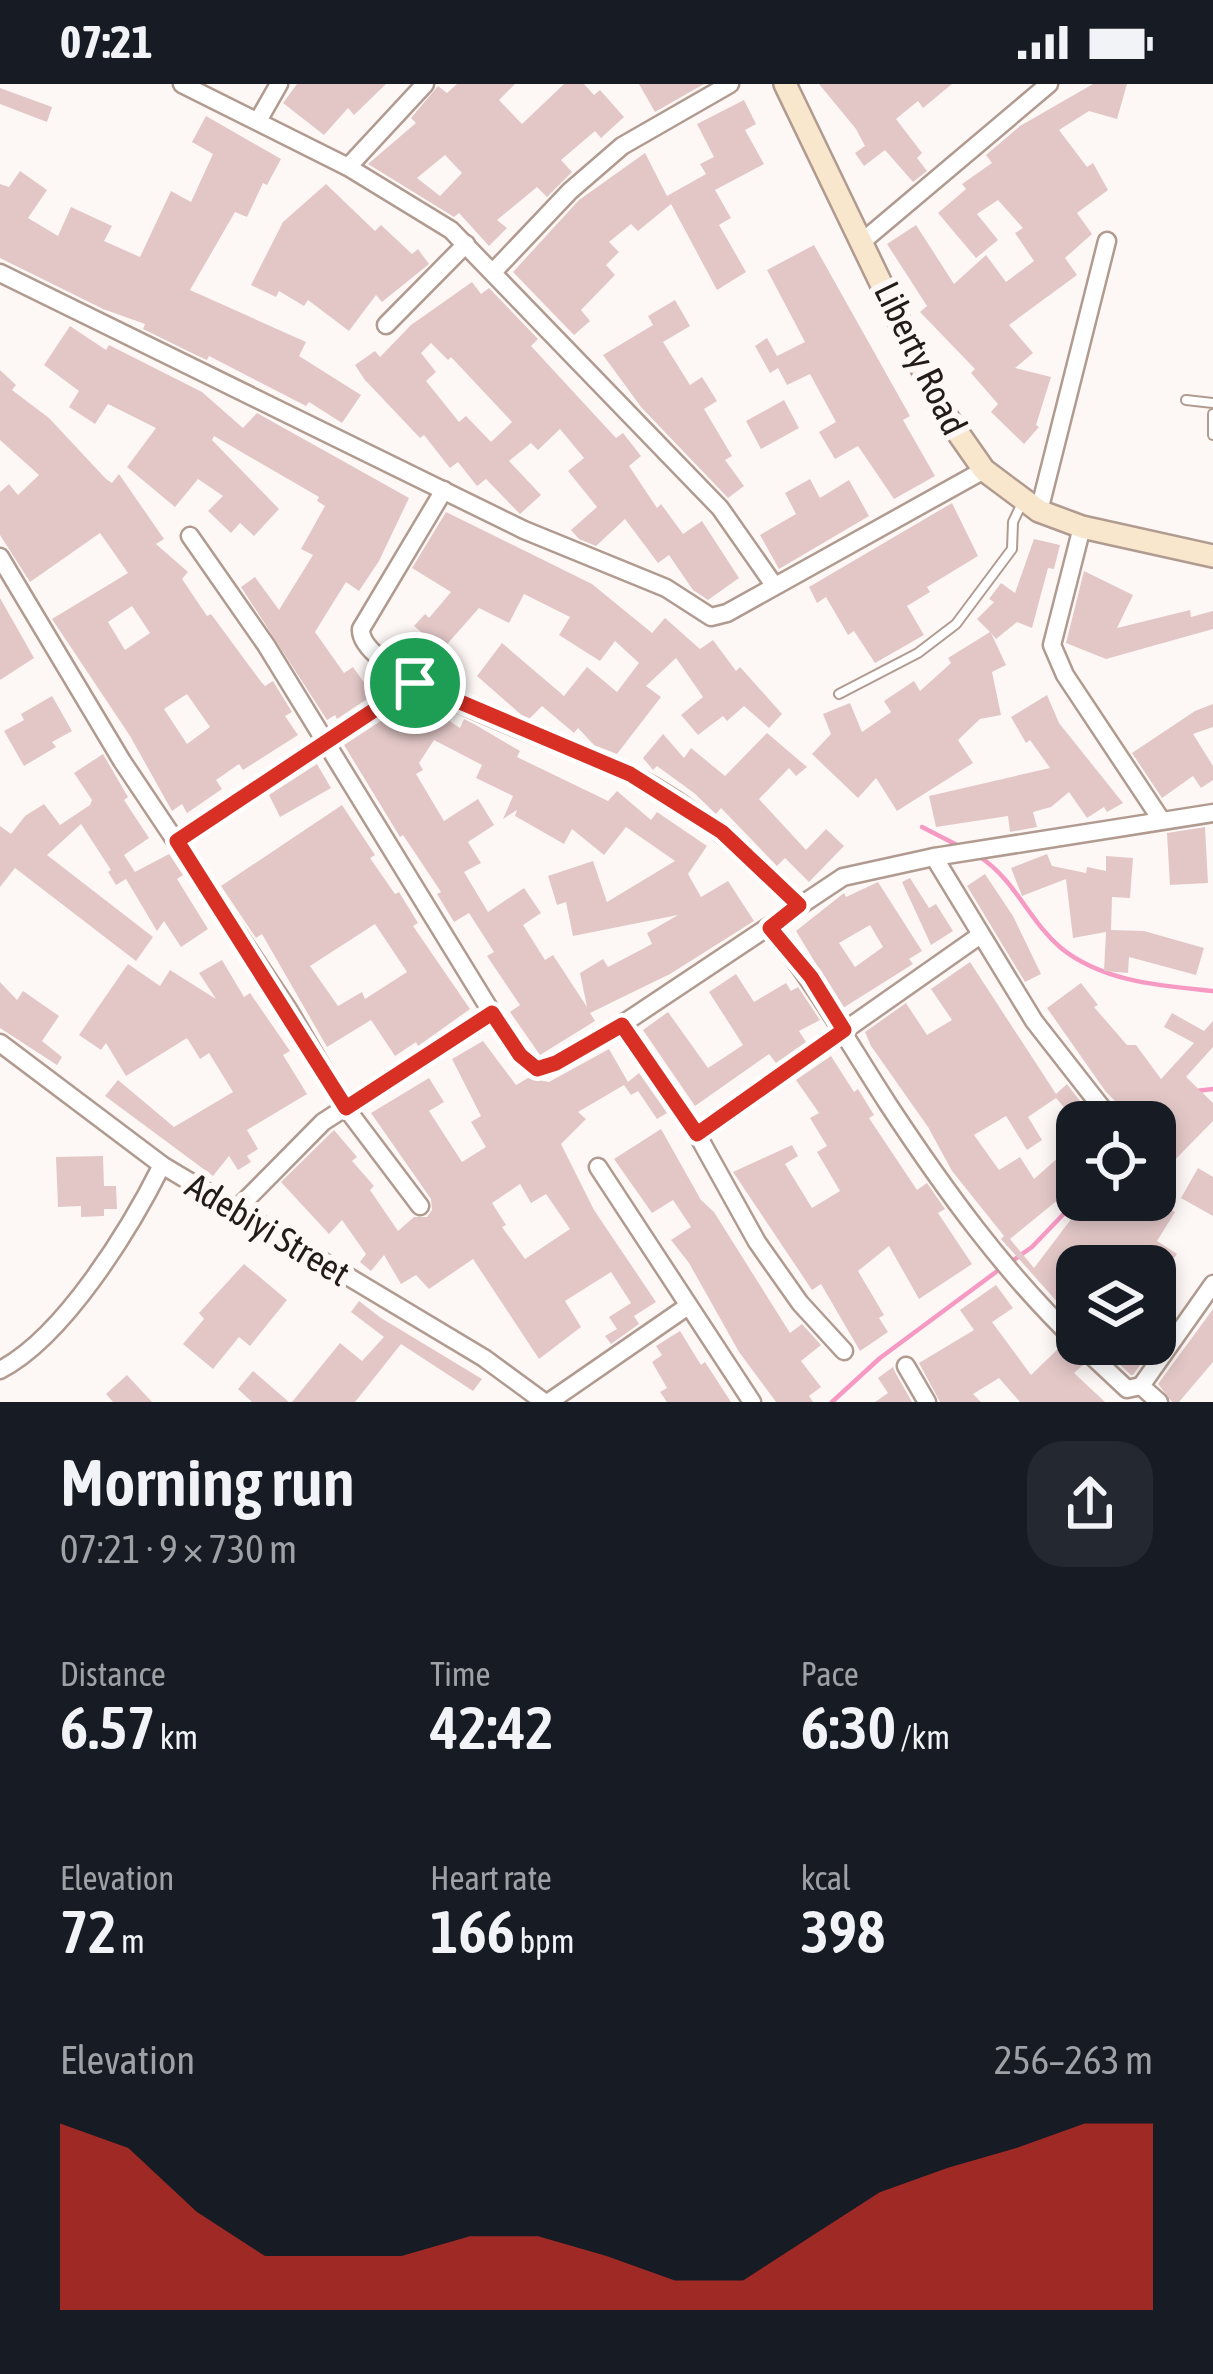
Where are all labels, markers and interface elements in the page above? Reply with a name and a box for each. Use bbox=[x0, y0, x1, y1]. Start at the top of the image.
text: 07:21 bbox=[60, 16, 153, 68]
street label: Liberty Road bbox=[866, 275, 976, 441]
pin bbox=[364, 632, 466, 734]
icon: arrive bbox=[382, 650, 448, 716]
map controls bbox=[1056, 1101, 1176, 1365]
button: locate bbox=[1056, 1101, 1176, 1221]
street label: Adebiyi Street bbox=[179, 1164, 357, 1294]
button: layers bbox=[1056, 1245, 1176, 1365]
button: share bbox=[1027, 1441, 1153, 1567]
text: Morning run bbox=[60, 1444, 355, 1520]
text: 07:21 · 9 × 730 m bbox=[60, 1527, 297, 1571]
text: Distance bbox=[60, 1655, 166, 1693]
text: Time bbox=[430, 1655, 491, 1693]
text: Pace bbox=[801, 1655, 859, 1693]
text: 6.57 bbox=[60, 1693, 155, 1762]
text: 42:42 bbox=[430, 1693, 554, 1762]
text: 6:30 bbox=[801, 1693, 896, 1762]
text: km bbox=[155, 1718, 198, 1756]
text: /km bbox=[896, 1718, 950, 1756]
text: Elevation bbox=[60, 1859, 174, 1897]
text: Heart rate bbox=[430, 1859, 552, 1897]
text: kcal bbox=[801, 1859, 851, 1897]
text: 72 bbox=[60, 1897, 116, 1966]
text: 166 bbox=[430, 1897, 515, 1966]
text: 398 bbox=[801, 1897, 885, 1966]
text: m bbox=[116, 1922, 145, 1960]
text: bpm bbox=[515, 1922, 575, 1960]
text: Elevation bbox=[60, 2038, 195, 2082]
text: 256–263 m bbox=[994, 2038, 1153, 2082]

